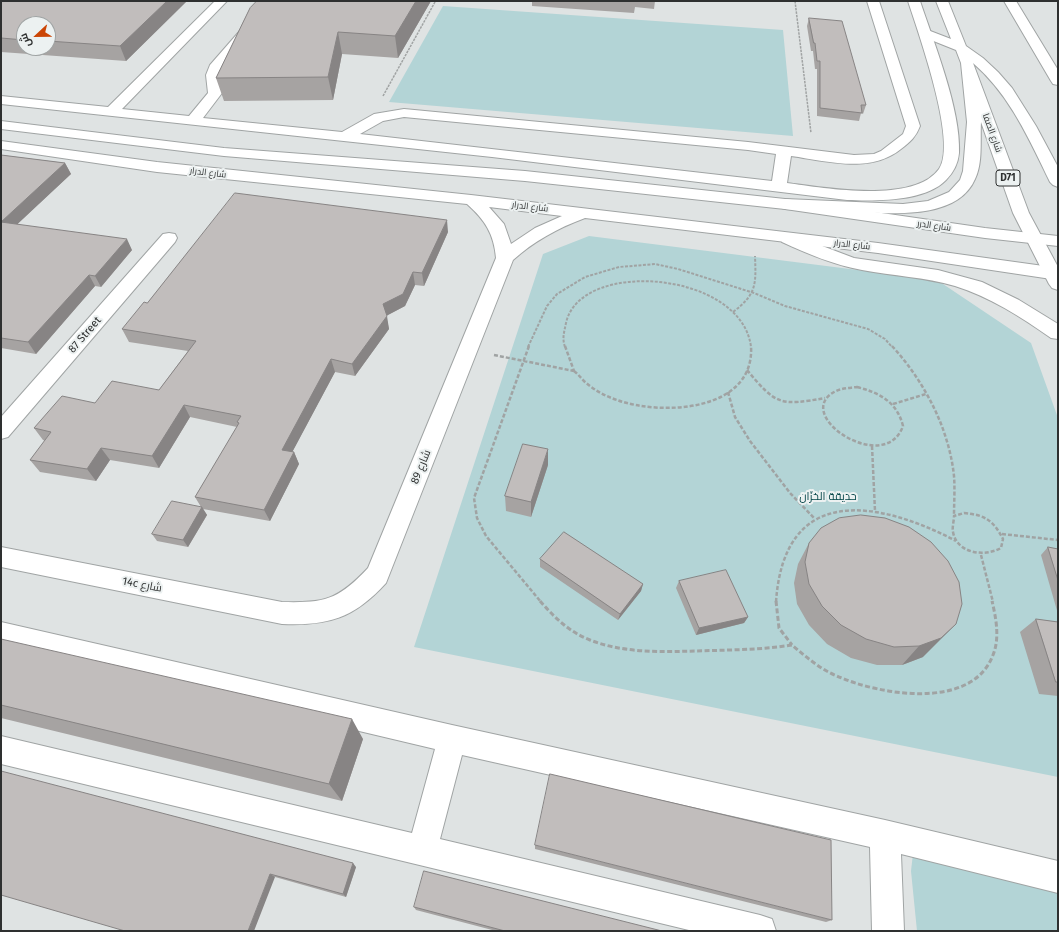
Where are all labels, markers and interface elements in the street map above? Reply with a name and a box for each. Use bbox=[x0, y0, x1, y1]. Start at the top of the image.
north arrow bbox=[16, 16, 56, 56]
text: ش bbox=[17, 31, 34, 49]
street label: شارع الصفا bbox=[980, 112, 1004, 154]
street label: شارع الدرار bbox=[189, 165, 227, 181]
road number: D71 bbox=[996, 170, 1020, 186]
street label: شارع الدرار bbox=[511, 199, 549, 215]
street label: شارع الدرر bbox=[916, 218, 952, 234]
street label: شارع الدرار bbox=[833, 238, 871, 252]
street label: 87 Street bbox=[66, 314, 104, 356]
street label: شارع 89 bbox=[408, 448, 434, 486]
park label: حديقة الخزّان bbox=[799, 490, 857, 504]
street label: 14c شارع bbox=[121, 575, 163, 595]

